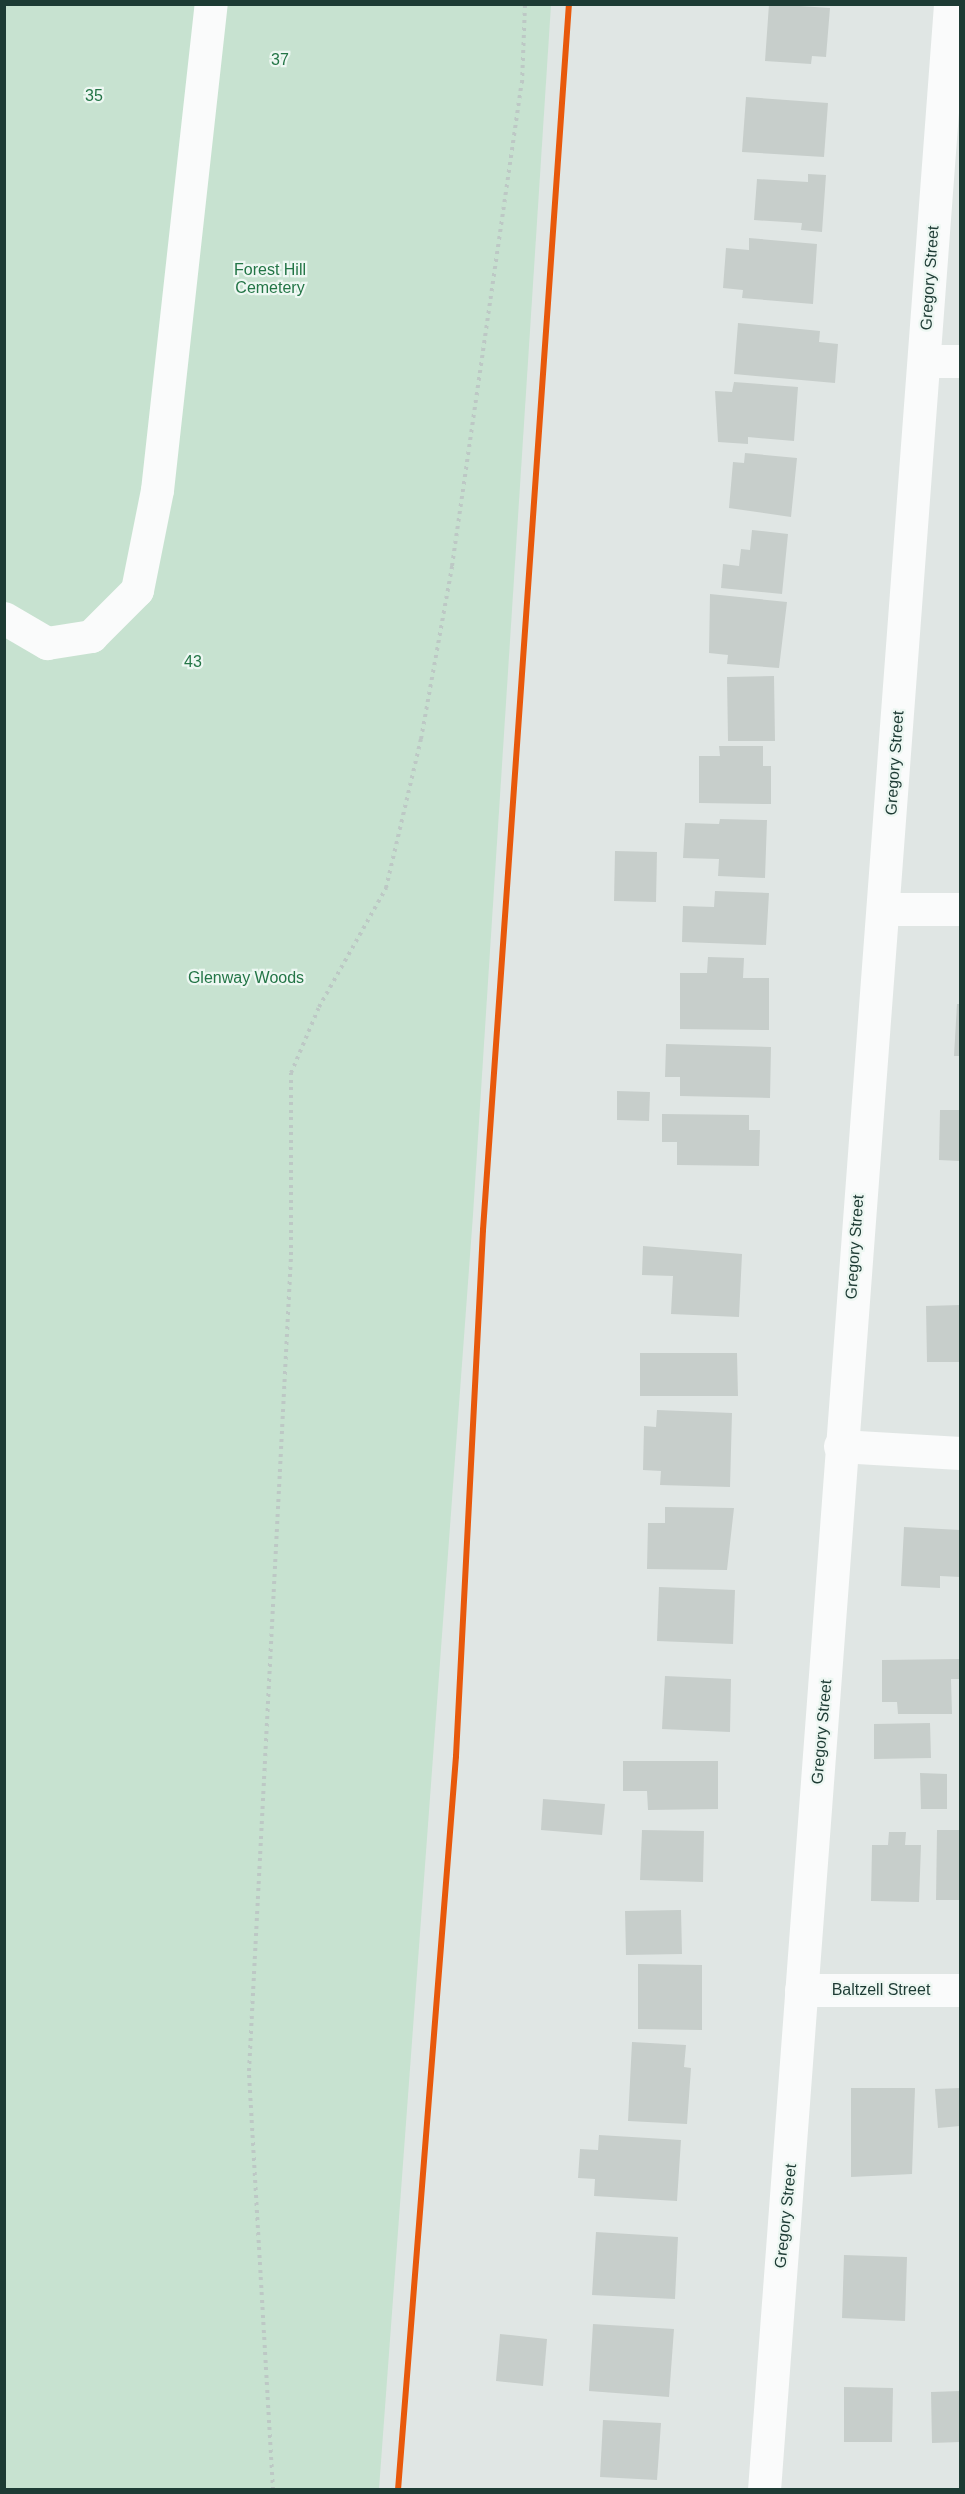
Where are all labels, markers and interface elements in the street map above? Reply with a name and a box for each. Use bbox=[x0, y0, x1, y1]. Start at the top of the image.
park label: 37 bbox=[271, 50, 289, 70]
park label: 35 bbox=[85, 86, 103, 106]
street label: Gregory Street bbox=[917, 225, 943, 331]
park label: Forest Hill Cemetery bbox=[234, 260, 306, 298]
park label: 43 bbox=[184, 652, 202, 672]
street label: Gregory Street bbox=[882, 710, 908, 816]
park label: Glenway Woods bbox=[188, 968, 304, 988]
street label: Gregory Street bbox=[842, 1194, 868, 1300]
street label: Gregory Street bbox=[808, 1679, 836, 1785]
street label: Baltzell Street bbox=[832, 1980, 930, 2000]
street label: Gregory Street bbox=[771, 2163, 801, 2269]

